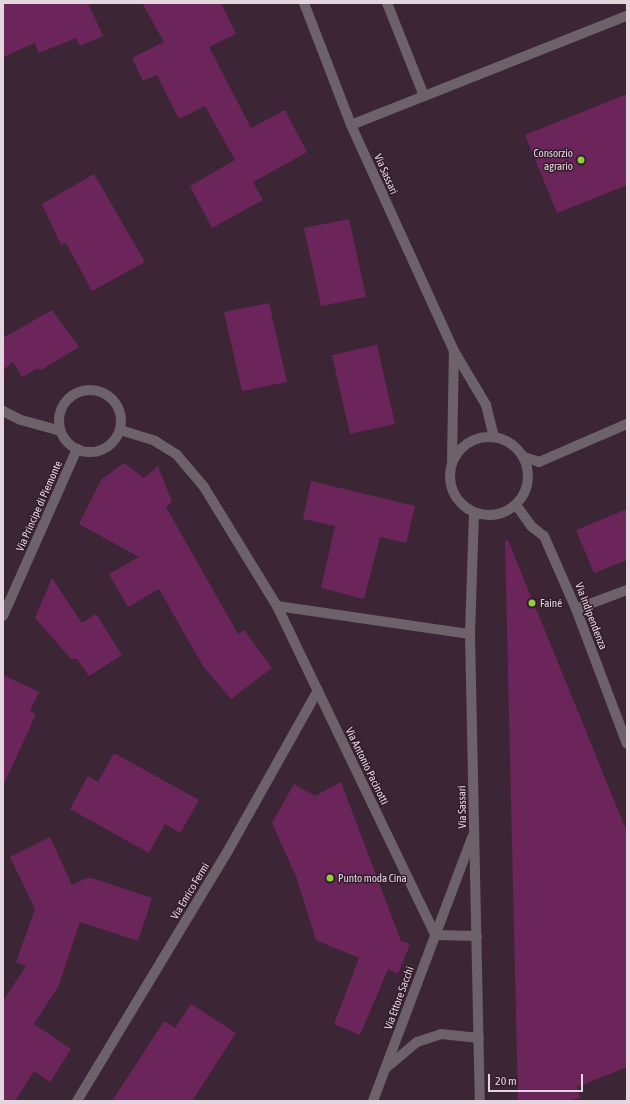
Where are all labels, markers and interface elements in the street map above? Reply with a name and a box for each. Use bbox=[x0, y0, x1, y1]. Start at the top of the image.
place label: Consorzio agrario bbox=[534, 147, 573, 173]
street label: Via Sassari bbox=[371, 152, 401, 196]
marker: Consorzio agrario bbox=[576, 155, 586, 165]
street label: Via Principe di Piemonte bbox=[13, 459, 65, 553]
street label: Via Indipendenza bbox=[572, 581, 610, 651]
place label: Fainé bbox=[540, 596, 562, 610]
marker: Fainé bbox=[527, 598, 537, 608]
street label: Via Antonio Pacinotti bbox=[343, 725, 391, 807]
street label: Via Sassari bbox=[455, 785, 469, 829]
street label: Via Enrico Fermi bbox=[168, 860, 212, 922]
place label: Punto moda Cina bbox=[338, 871, 407, 885]
marker: Punto moda Cina bbox=[325, 873, 335, 883]
street label: Via Ettore Sacchi bbox=[381, 965, 417, 1031]
scale bar bbox=[490, 1066, 585, 1092]
text: 20 m bbox=[495, 1074, 517, 1088]

